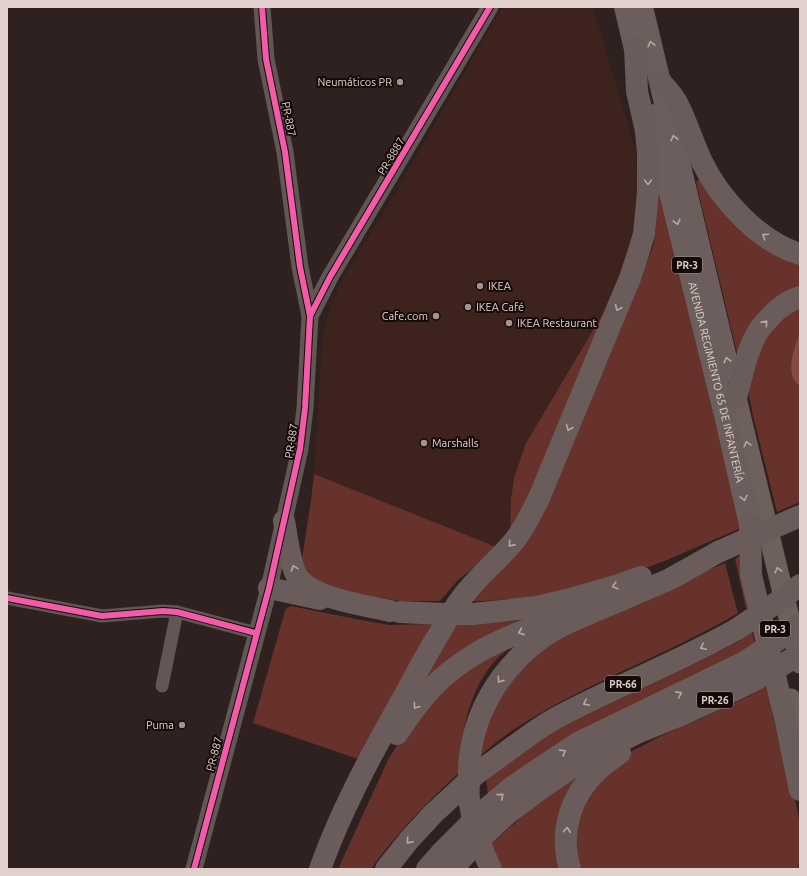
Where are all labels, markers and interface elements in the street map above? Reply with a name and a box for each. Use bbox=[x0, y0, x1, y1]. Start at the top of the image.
one-way arrow bbox=[648, 41, 656, 47]
place label: Neumáticos PR bbox=[317, 76, 392, 88]
marker: Neumáticos PR bbox=[395, 77, 405, 87]
street label: PR-887 bbox=[280, 101, 298, 137]
street label: PR-8887 bbox=[375, 135, 407, 177]
one-way arrow bbox=[670, 135, 678, 141]
one-way arrow bbox=[644, 179, 652, 185]
one-way arrow bbox=[672, 218, 681, 225]
one-way arrow bbox=[763, 234, 770, 241]
road number: PR-3 bbox=[672, 257, 702, 273]
place label: IKEA bbox=[488, 280, 512, 292]
marker: IKEA bbox=[475, 281, 485, 291]
street label: AVENIDA REGIMIENTO 65 DE INFANTERÍA bbox=[686, 281, 746, 484]
place label: IKEA Café bbox=[476, 301, 524, 313]
marker: IKEA Café bbox=[463, 302, 473, 312]
one-way arrow bbox=[614, 304, 622, 311]
place label: Cafe.com bbox=[382, 310, 428, 322]
marker: Cafe.com bbox=[431, 311, 441, 321]
place label: IKEA Restaurant bbox=[517, 317, 598, 329]
marker: IKEA Restaurant bbox=[504, 318, 514, 328]
one-way arrow bbox=[760, 320, 767, 327]
one-way arrow bbox=[723, 356, 731, 363]
street label: PR-887 bbox=[282, 423, 300, 459]
one-way arrow bbox=[565, 424, 573, 431]
place label: Marshalls bbox=[432, 437, 479, 449]
marker: Marshalls bbox=[419, 438, 429, 448]
one-way arrow bbox=[743, 441, 752, 448]
one-way arrow bbox=[739, 495, 747, 501]
one-way arrow bbox=[508, 539, 516, 547]
one-way arrow bbox=[291, 565, 299, 572]
one-way arrow bbox=[774, 567, 782, 574]
one-way arrow bbox=[612, 581, 619, 590]
road number: PR-3 bbox=[760, 621, 790, 637]
one-way arrow bbox=[517, 627, 525, 635]
one-way arrow bbox=[700, 642, 707, 650]
one-way arrow bbox=[498, 676, 505, 683]
road number: PR-66 bbox=[605, 676, 641, 692]
one-way arrow bbox=[675, 691, 682, 699]
road number: PR-26 bbox=[697, 692, 733, 708]
one-way arrow bbox=[582, 698, 590, 706]
one-way arrow bbox=[414, 702, 421, 709]
place label: Puma bbox=[146, 719, 174, 731]
marker: Puma bbox=[177, 720, 187, 730]
street label: PR-887 bbox=[204, 735, 224, 773]
one-way arrow bbox=[559, 750, 566, 757]
one-way arrow bbox=[496, 794, 504, 801]
one-way arrow bbox=[562, 827, 571, 833]
one-way arrow bbox=[406, 836, 413, 844]

